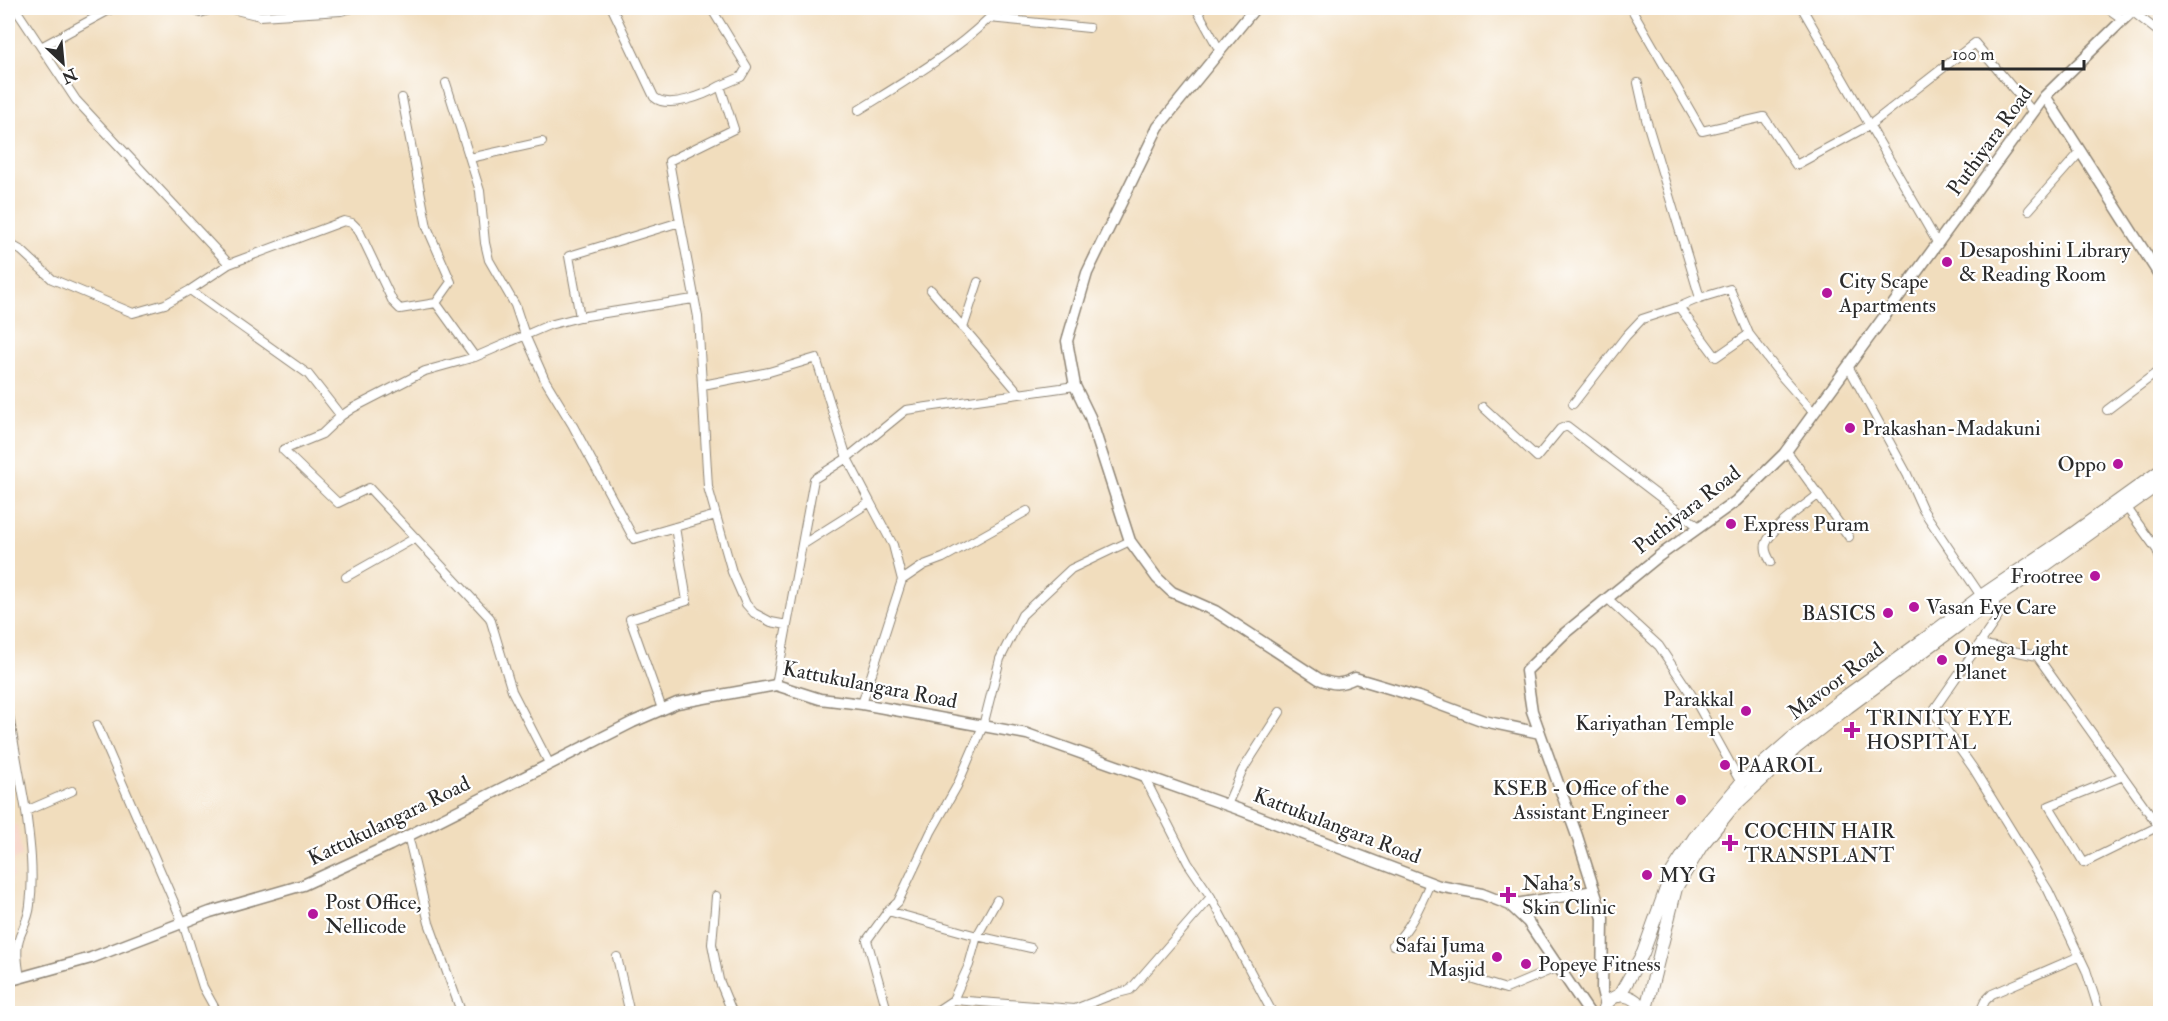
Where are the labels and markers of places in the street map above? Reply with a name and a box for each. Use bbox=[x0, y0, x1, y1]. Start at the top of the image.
place label: Desaposhini Library & Reading Room bbox=[1959, 237, 2131, 288]
marker: Desaposhini Library & Reading Room bbox=[1940, 255, 1954, 269]
place label: City Scape Apartments bbox=[1838, 268, 1936, 319]
marker: City Scape Apartments bbox=[1820, 286, 1834, 300]
place label: Prakashan-Madakuni bbox=[1862, 415, 2041, 442]
marker: Prakashan-Madakuni bbox=[1843, 421, 1857, 435]
place label: Oppo bbox=[2058, 451, 2106, 478]
marker: Oppo bbox=[2111, 457, 2125, 471]
place label: Express Puram bbox=[1743, 511, 1869, 538]
marker: Express Puram bbox=[1724, 517, 1738, 531]
place label: Frootree bbox=[2010, 563, 2083, 590]
marker: Frootree bbox=[2088, 569, 2102, 583]
place label: Vasan Eye Care bbox=[1926, 594, 2057, 621]
place label: BASICS bbox=[1802, 600, 1876, 627]
marker: Vasan Eye Care bbox=[1907, 600, 1921, 614]
marker: BASICS bbox=[1881, 606, 1895, 620]
place label: Omega Light Planet bbox=[1954, 635, 2069, 686]
marker: Omega Light Planet bbox=[1935, 653, 1949, 667]
place label: Parakkal Kariyathan Temple bbox=[1575, 686, 1735, 737]
marker: Parakkal Kariyathan Temple bbox=[1739, 704, 1753, 718]
place label: TRINITY EYE HOSPITAL bbox=[1866, 705, 2012, 756]
marker: TRINITY EYE HOSPITAL bbox=[1843, 721, 1861, 739]
place label: PAAROL bbox=[1737, 752, 1822, 779]
marker: PAAROL bbox=[1718, 758, 1732, 772]
place label: KSEB - Office of the Assistant Engineer bbox=[1493, 775, 1669, 826]
marker: KSEB - Office of the Assistant Engineer bbox=[1674, 793, 1688, 807]
place label: COCHIN HAIR TRANSPLANT bbox=[1744, 818, 1896, 869]
marker: COCHIN HAIR TRANSPLANT bbox=[1721, 834, 1739, 852]
place label: MY G bbox=[1659, 862, 1716, 889]
marker: MY G bbox=[1640, 868, 1654, 882]
place label: Naha's Skin Clinic bbox=[1522, 870, 1616, 921]
marker: Naha's Skin Clinic bbox=[1499, 886, 1517, 904]
place label: Post Office, Nellicode bbox=[325, 889, 421, 940]
marker: Post Office, Nellicode bbox=[306, 907, 320, 921]
place label: Safai Juma Masjid bbox=[1395, 932, 1486, 983]
marker: Safai Juma Masjid bbox=[1490, 950, 1504, 964]
place label: Popeye Fitness bbox=[1538, 951, 1661, 978]
marker: Popeye Fitness bbox=[1519, 957, 1533, 971]

